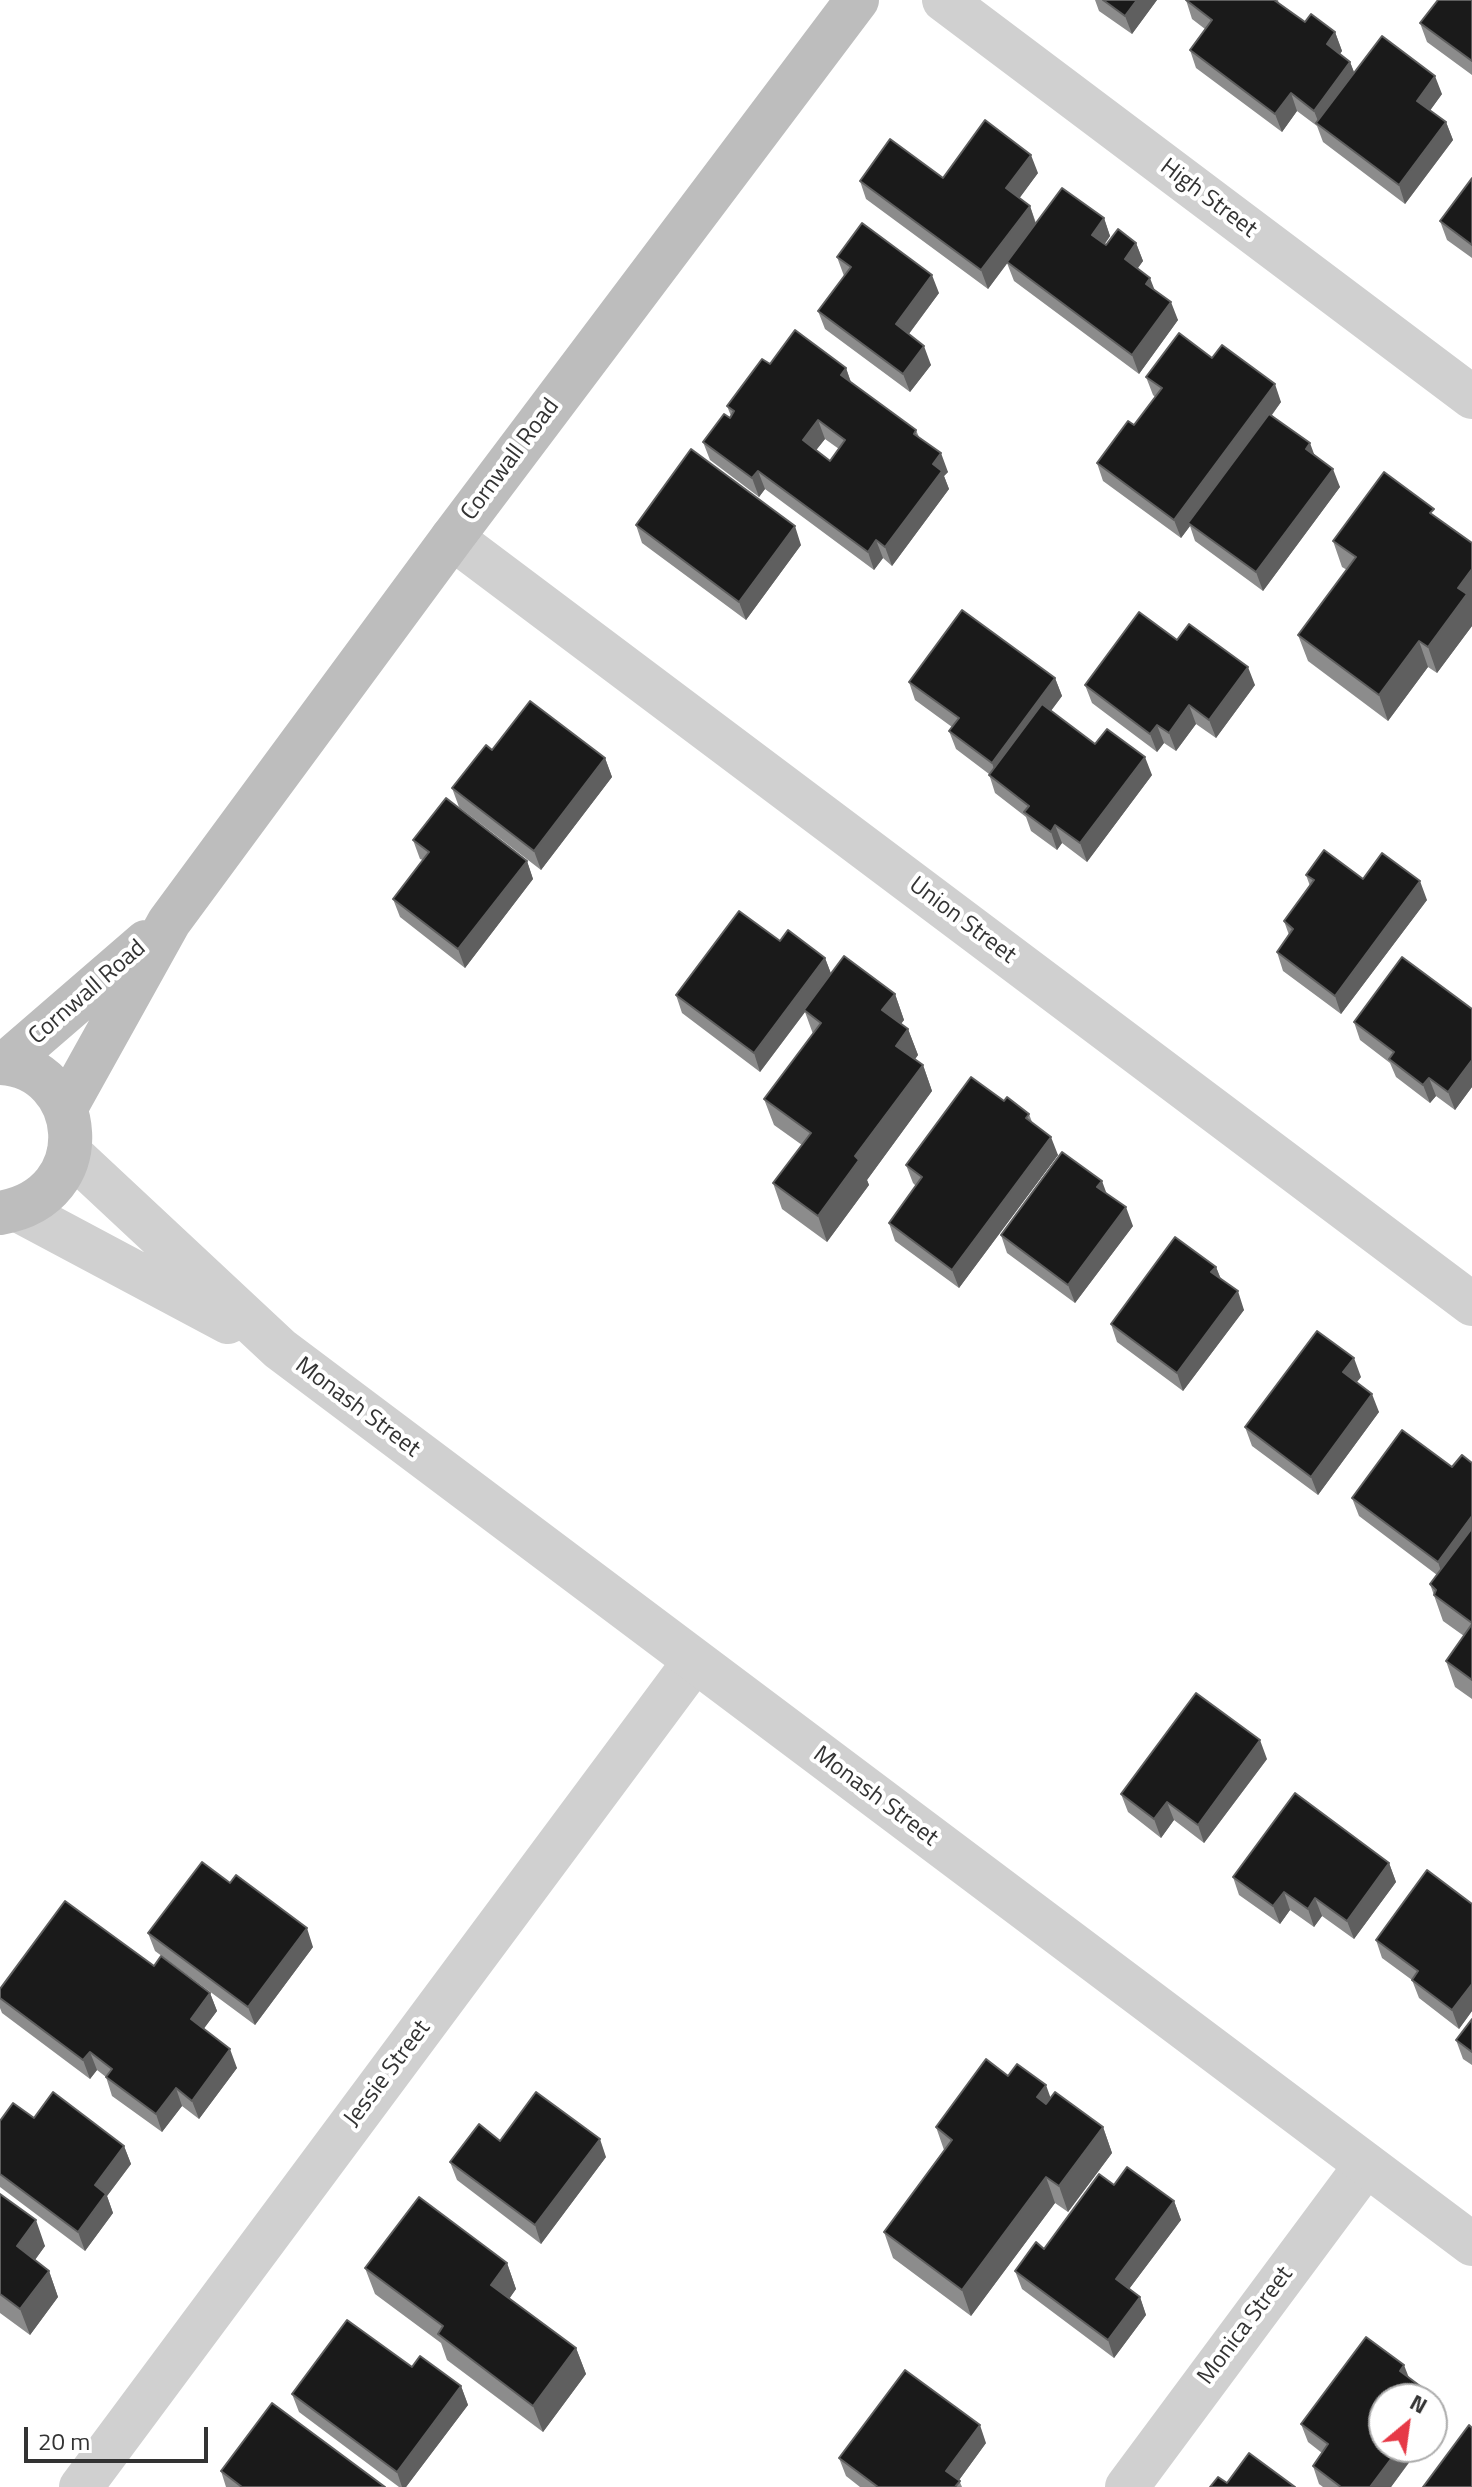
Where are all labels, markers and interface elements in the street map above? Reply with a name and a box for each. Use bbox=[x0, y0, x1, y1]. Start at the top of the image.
street label: High Street bbox=[1154, 153, 1262, 245]
street label: Cornwall Road bbox=[456, 393, 566, 527]
street label: Union Street bbox=[903, 871, 1021, 971]
street label: Cornwall Road bbox=[24, 935, 152, 1051]
street label: Monash Street bbox=[289, 1352, 425, 1464]
street label: Monash Street bbox=[807, 1741, 943, 1853]
street label: Jessie Street bbox=[339, 2015, 437, 2133]
street label: Monica Street bbox=[1192, 2261, 1300, 2391]
north arrow bbox=[1368, 2383, 1448, 2463]
text: N bbox=[1404, 2385, 1434, 2422]
scale bar bbox=[28, 2411, 212, 2461]
text: 20 m bbox=[38, 2423, 90, 2459]

